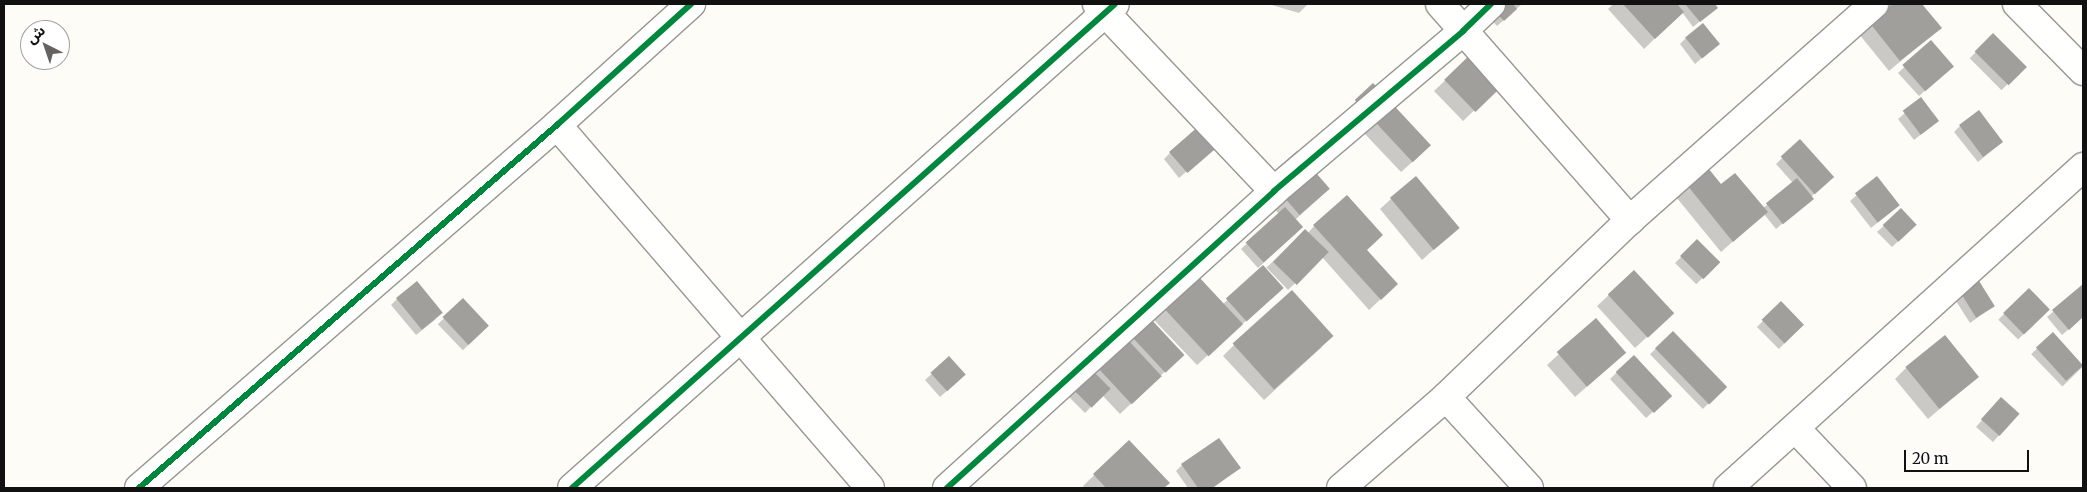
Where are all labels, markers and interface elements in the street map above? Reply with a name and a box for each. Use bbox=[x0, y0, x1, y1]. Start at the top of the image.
north arrow bbox=[20, 20, 70, 70]
text: ش bbox=[23, 21, 49, 48]
scale bar bbox=[1907, 440, 2032, 472]
text: 20 m bbox=[1912, 449, 1949, 468]

